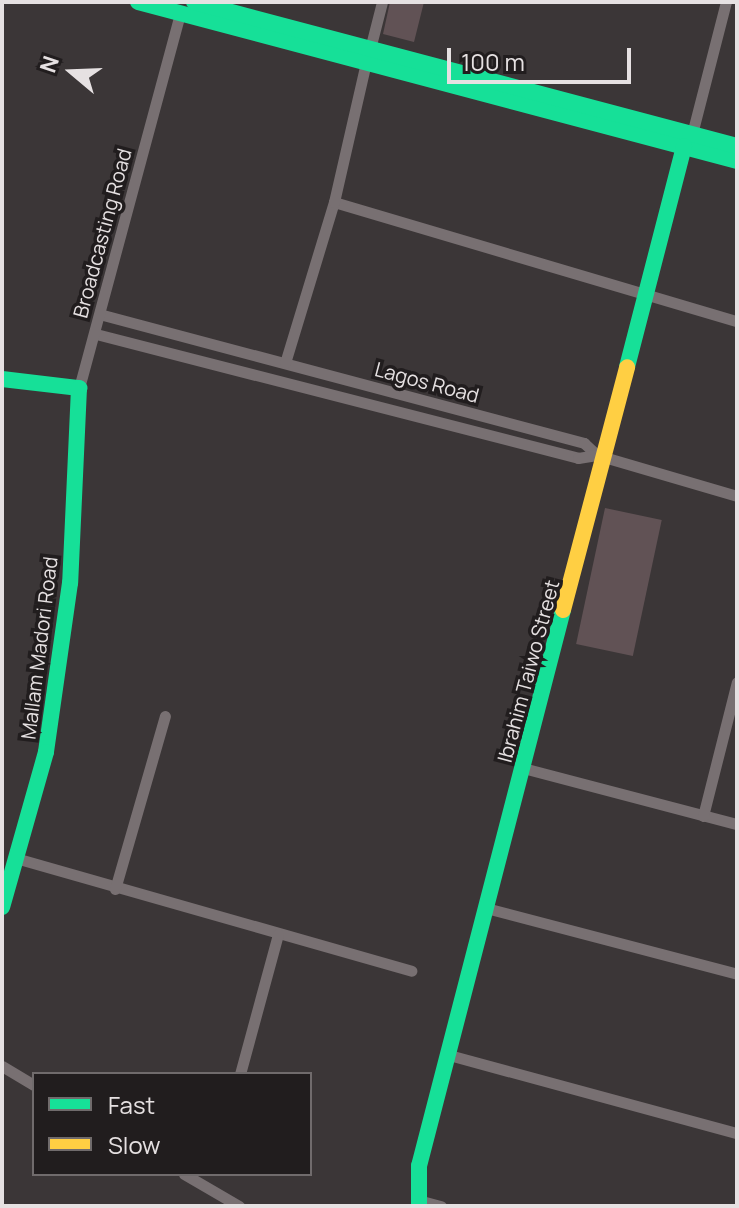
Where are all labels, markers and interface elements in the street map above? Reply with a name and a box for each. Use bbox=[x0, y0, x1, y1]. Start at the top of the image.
north arrow bbox=[32, 32, 112, 112]
scale bar bbox=[451, 32, 635, 82]
text: 100 m bbox=[461, 45, 525, 78]
text: N bbox=[33, 52, 66, 77]
street label: Broadcasting Road bbox=[68, 146, 136, 320]
street label: Lagos Road bbox=[372, 357, 482, 407]
street label: Mallam Madori Road bbox=[16, 555, 62, 741]
street label: Ibrahim Taiwo Street bbox=[492, 577, 564, 765]
legend bbox=[32, 1072, 312, 1176]
text: Fast bbox=[108, 1088, 155, 1121]
text: Slow bbox=[108, 1128, 161, 1161]

